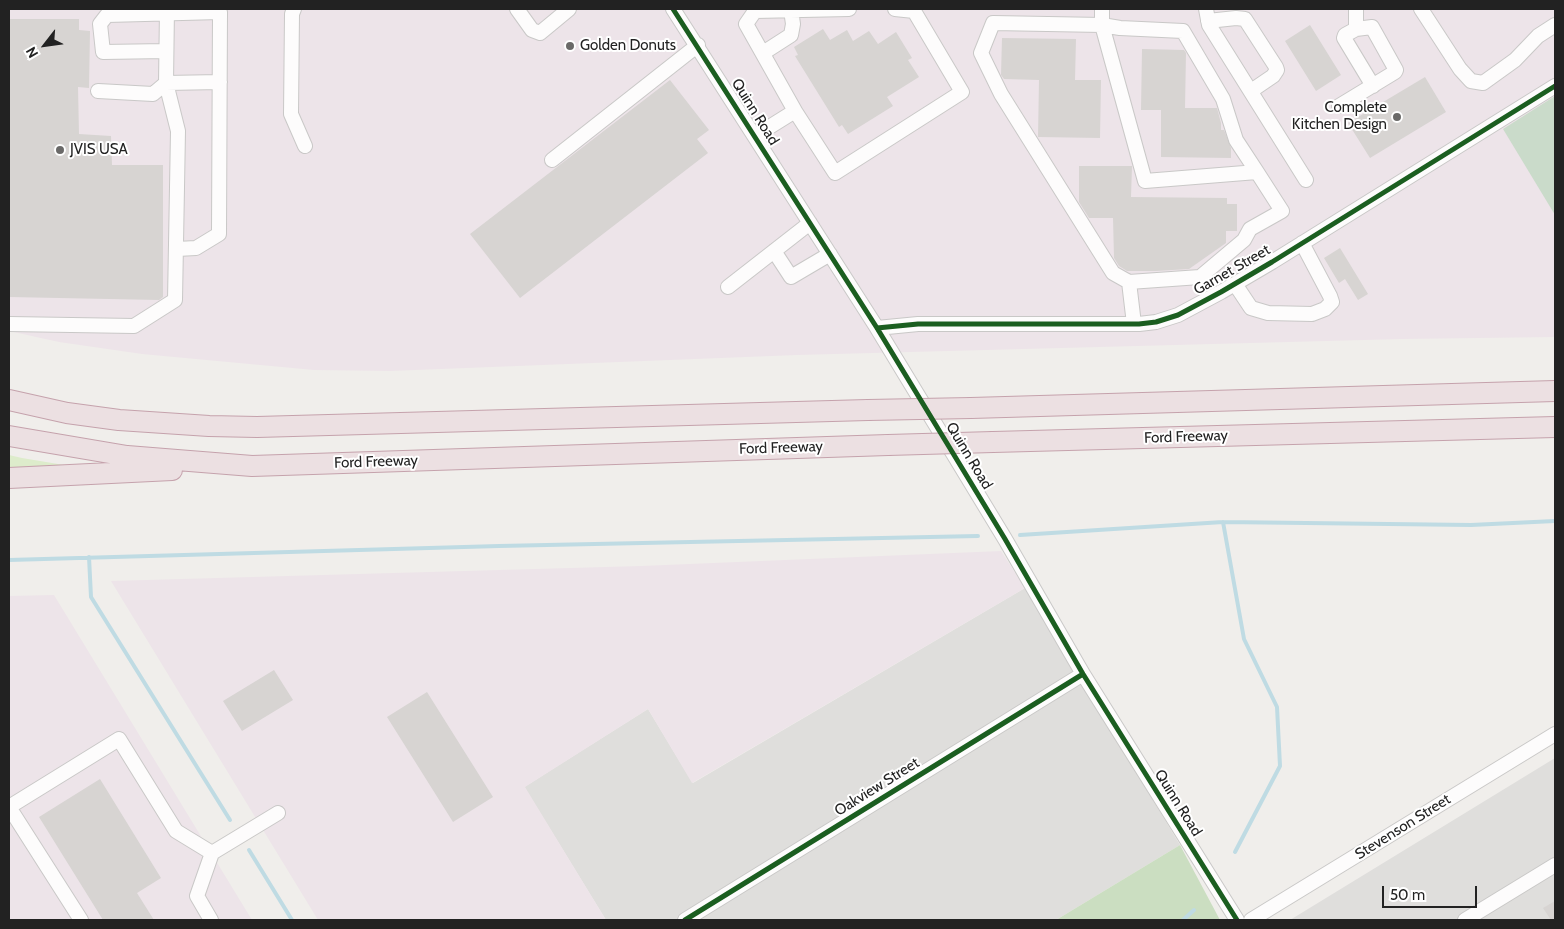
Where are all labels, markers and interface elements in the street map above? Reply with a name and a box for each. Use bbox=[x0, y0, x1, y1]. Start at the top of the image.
north arrow bbox=[20, 20, 70, 70]
place label: Golden Donuts bbox=[580, 37, 676, 55]
marker: Golden Donuts bbox=[564, 40, 576, 52]
text: N bbox=[22, 44, 42, 61]
street label: Quinn Road bbox=[727, 75, 783, 149]
place label: Complete Kitchen Design bbox=[1292, 99, 1387, 134]
marker: Complete Kitchen Design bbox=[1391, 111, 1403, 123]
place label: JVIS USA bbox=[70, 141, 128, 159]
marker: JVIS USA bbox=[54, 144, 66, 156]
street label: Garnet Street bbox=[1191, 241, 1273, 299]
street label: Quinn Road bbox=[942, 419, 996, 493]
street label: Ford Freeway bbox=[1144, 427, 1228, 447]
street label: Ford Freeway bbox=[739, 438, 823, 458]
street label: Ford Freeway bbox=[334, 452, 418, 472]
street label: Oakview Street bbox=[831, 754, 923, 820]
street label: Quinn Road bbox=[1150, 766, 1206, 840]
street label: Stevenson Street bbox=[1352, 790, 1454, 864]
scale bar bbox=[1384, 876, 1479, 908]
text: 50 m bbox=[1390, 886, 1425, 904]

